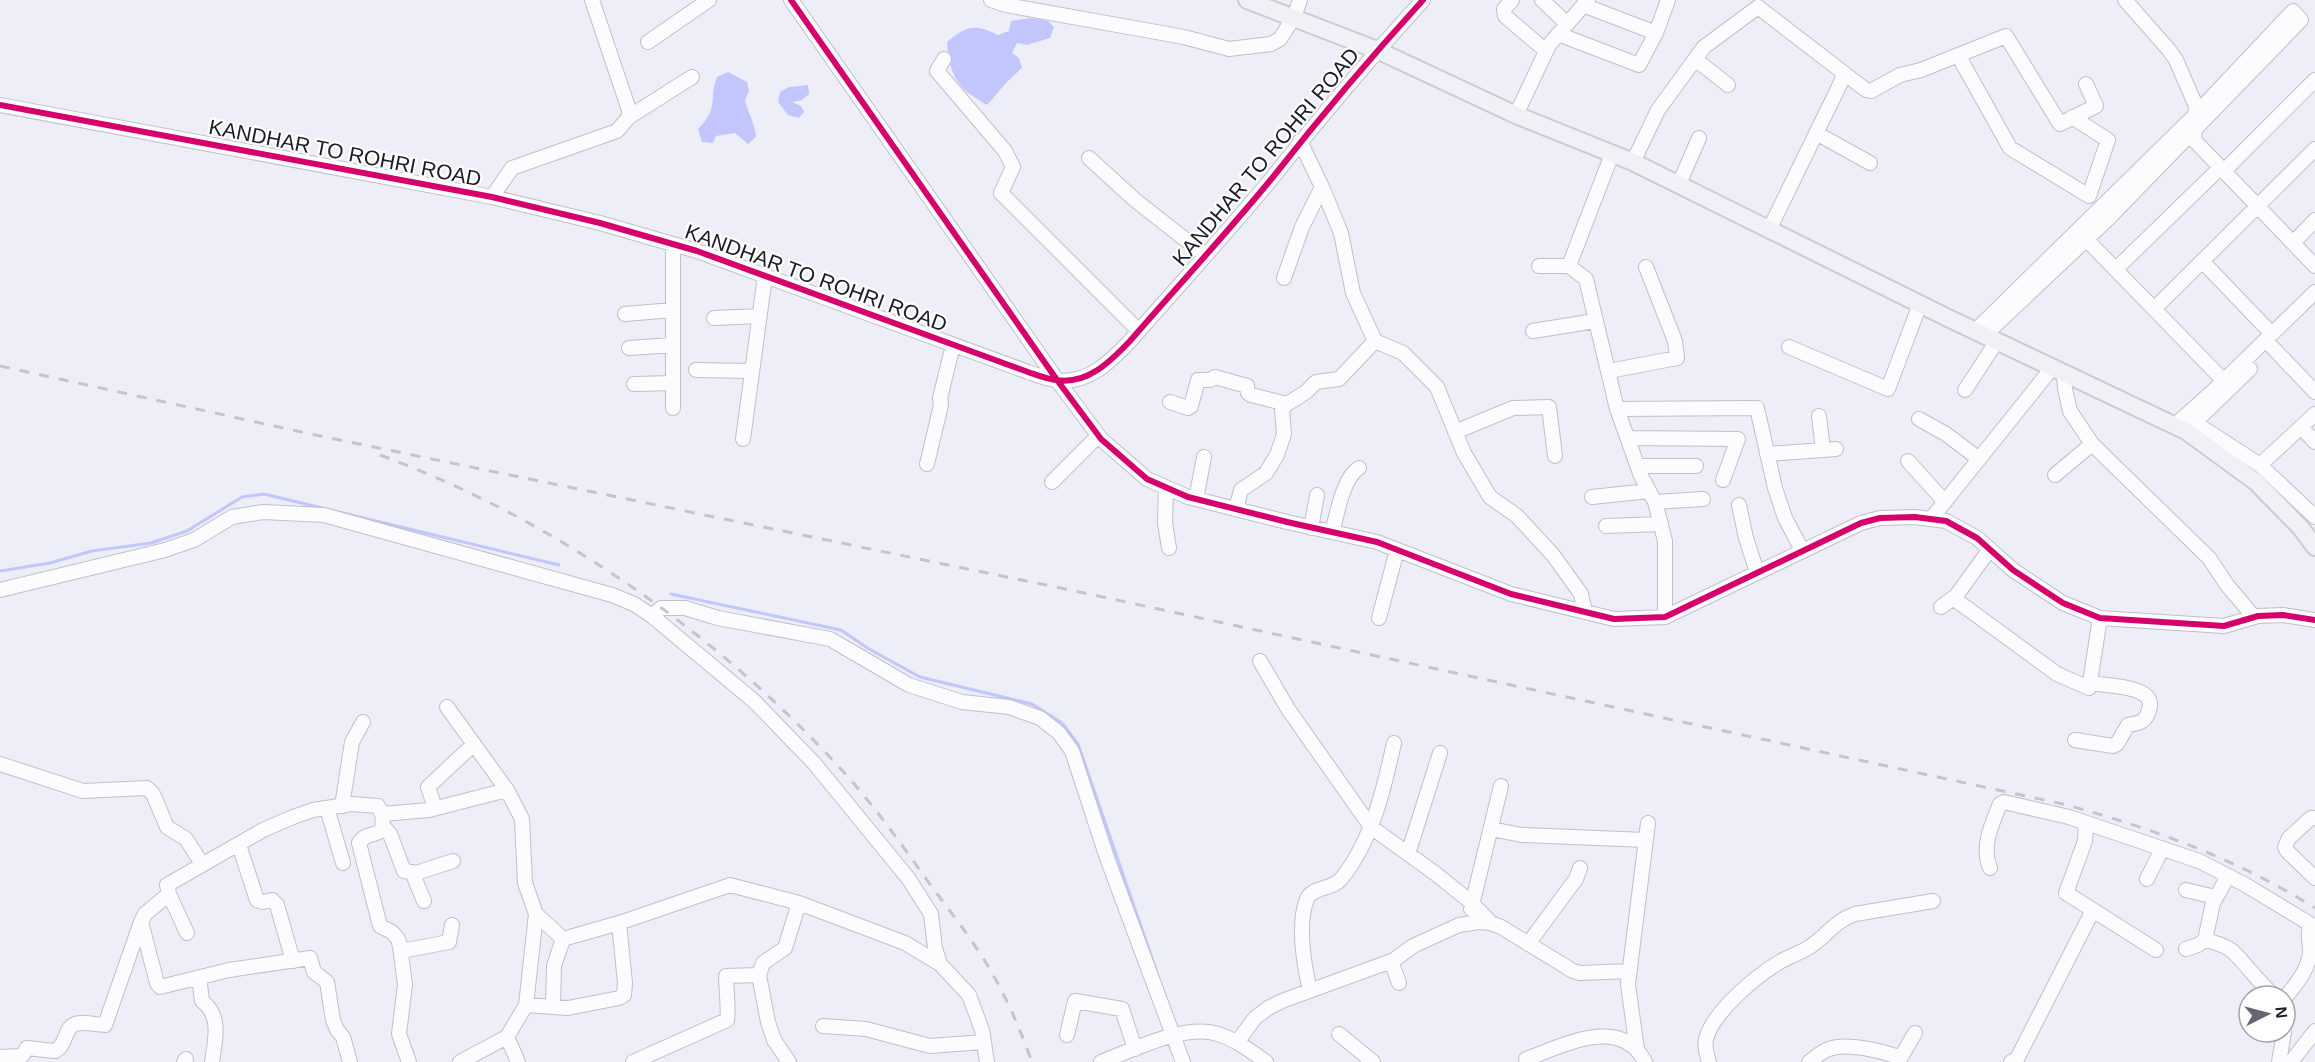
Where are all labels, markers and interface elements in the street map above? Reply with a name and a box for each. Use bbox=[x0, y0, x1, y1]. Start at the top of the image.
street label: KANDHAR TO ROHRI ROAD bbox=[1168, 43, 1363, 270]
street label: KANDHAR TO ROHRI ROAD bbox=[207, 115, 483, 190]
street label: KANDHAR TO ROHRI ROAD bbox=[682, 219, 950, 336]
north arrow bbox=[2237, 984, 2297, 1044]
text: N bbox=[2272, 1006, 2290, 1019]

